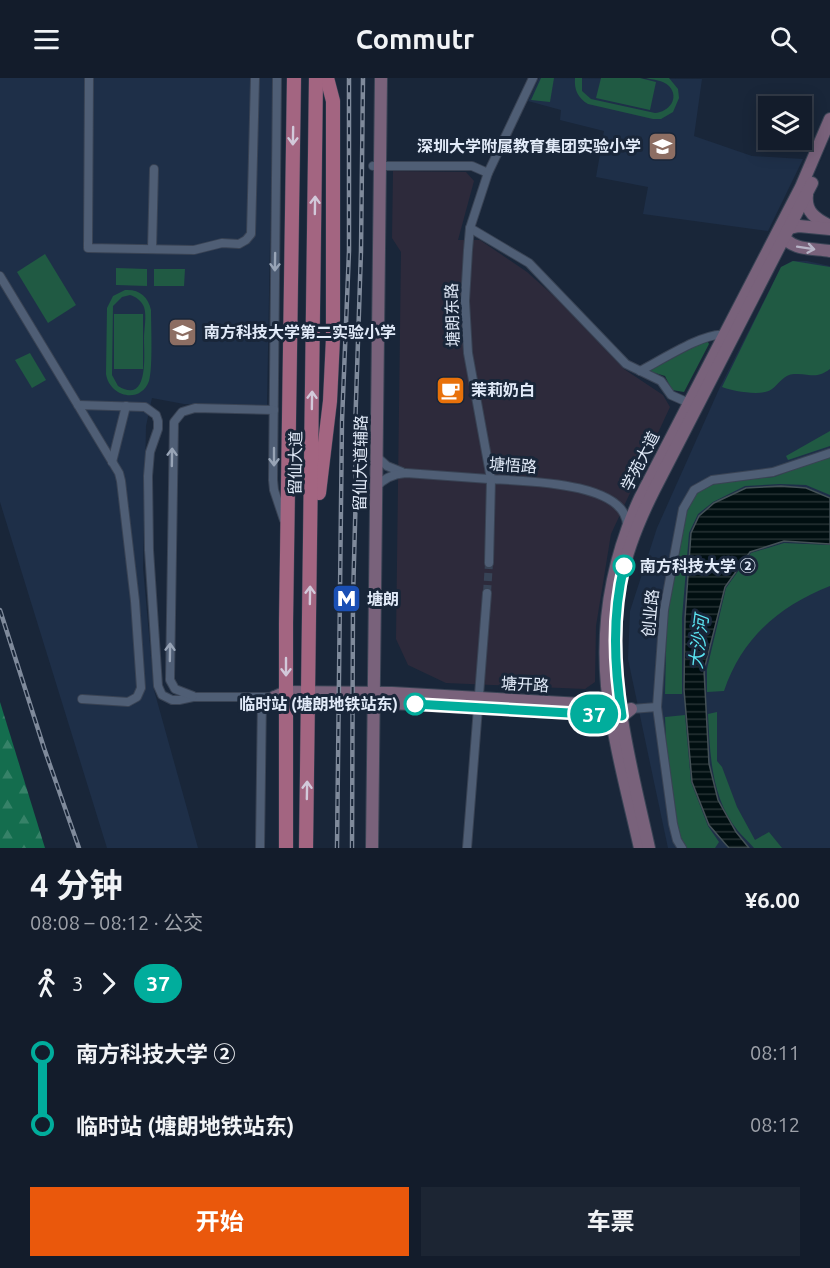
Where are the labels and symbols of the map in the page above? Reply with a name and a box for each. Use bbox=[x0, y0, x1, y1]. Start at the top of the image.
one-way arrow bbox=[287, 126, 299, 146]
school or university icon: 深圳大学附属教育集团实验小学 bbox=[646, 130, 678, 162]
place label: 深圳大学附属教育集团实验小学 bbox=[417, 137, 641, 155]
one-way arrow bbox=[309, 195, 320, 215]
one-way arrow bbox=[796, 242, 815, 253]
one-way arrow bbox=[269, 252, 281, 272]
street label: 塘朗东路 bbox=[442, 283, 462, 347]
school or university icon: 南方科技大学第二实验小学 bbox=[167, 316, 199, 348]
place label: 南方科技大学第二实验小学 bbox=[204, 323, 396, 341]
cafe icon: 茉莉奶白 bbox=[434, 374, 466, 406]
place label: 茉莉奶白 bbox=[471, 381, 535, 399]
one-way arrow bbox=[306, 390, 318, 410]
street label: 留仙大道辅路 bbox=[350, 415, 370, 511]
street label: 学苑大道 bbox=[617, 428, 663, 494]
street label: 留仙大道 bbox=[285, 431, 305, 495]
one-way arrow bbox=[166, 447, 178, 467]
one-way arrow bbox=[268, 447, 280, 467]
street label: 塘悟路 bbox=[488, 454, 538, 476]
marker: 南方科技大学 ② bbox=[613, 555, 635, 577]
place label: 南方科技大学 ② bbox=[640, 557, 756, 575]
metro station icon: 塘朗 bbox=[330, 583, 362, 615]
one-way arrow bbox=[304, 585, 315, 605]
street label: 创业路 bbox=[639, 588, 661, 638]
place label: 塘朗 bbox=[367, 590, 399, 608]
water label: 大沙河 bbox=[685, 611, 712, 670]
one-way arrow bbox=[164, 642, 176, 662]
one-way arrow bbox=[280, 657, 292, 677]
street label: 塘开路 bbox=[501, 674, 549, 694]
marker: 临时站 (塘朗地铁站东) bbox=[404, 693, 426, 715]
line badge: 37 bbox=[567, 694, 621, 734]
place label: 临时站 (塘朗地铁站东) bbox=[239, 695, 398, 714]
one-way arrow bbox=[301, 780, 313, 800]

